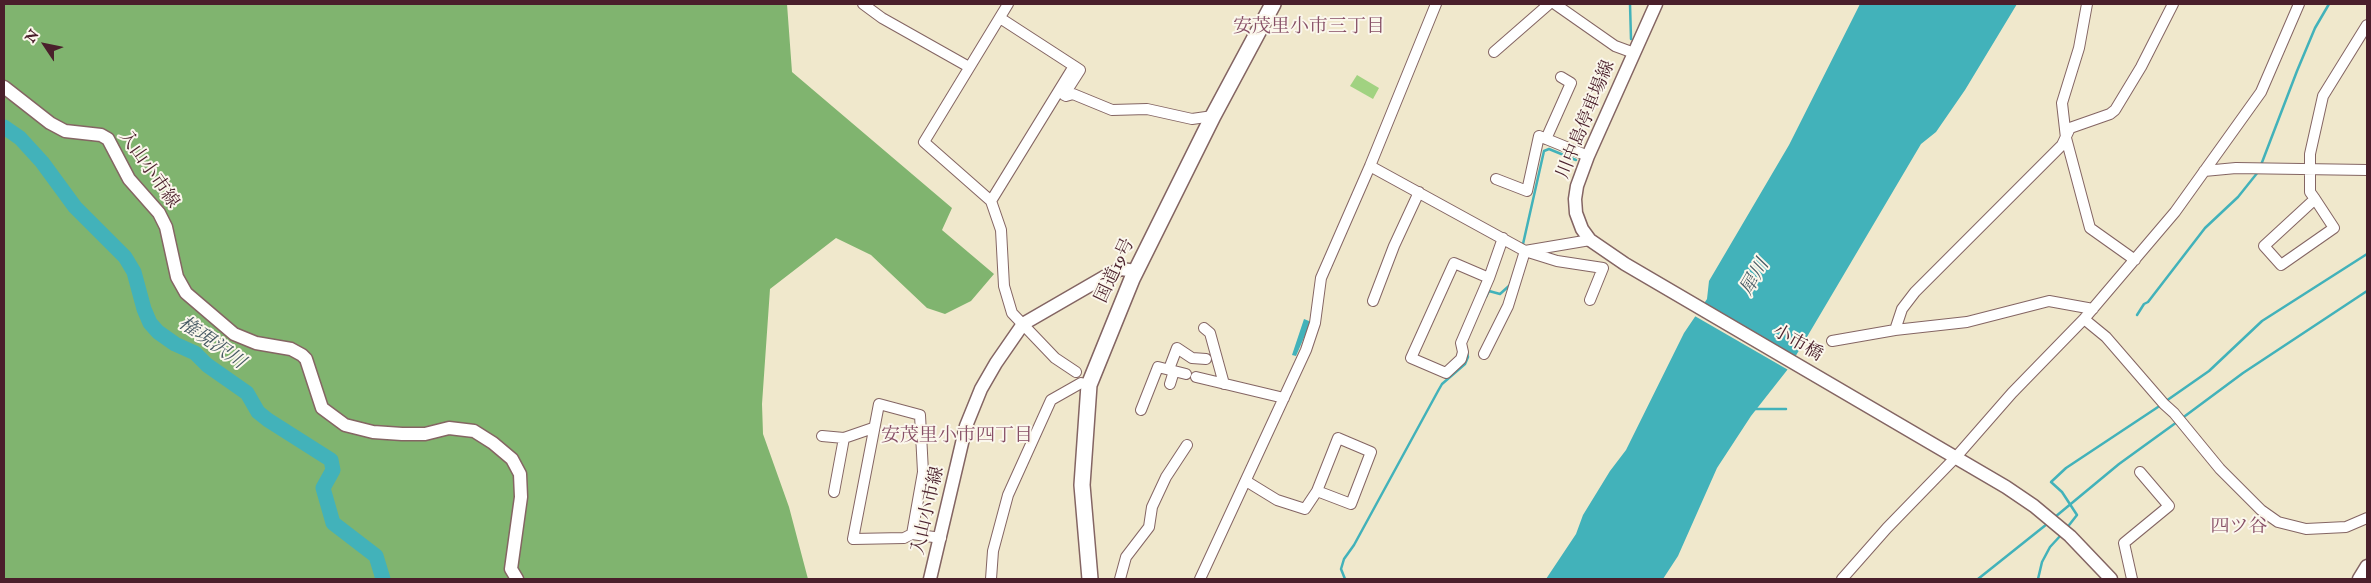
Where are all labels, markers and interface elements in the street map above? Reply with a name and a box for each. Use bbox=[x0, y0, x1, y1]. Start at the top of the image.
district label: 安茂里小市三丁目 bbox=[1233, 17, 1385, 39]
north arrow bbox=[20, 20, 70, 70]
text: N bbox=[22, 27, 43, 47]
street label: 川中島停車場線 bbox=[1553, 58, 1621, 182]
street label: 入山小市線 bbox=[113, 127, 183, 213]
street label: 国道19号 bbox=[1092, 235, 1140, 307]
water label: 犀川 bbox=[1737, 256, 1775, 300]
water label: 権現沢川 bbox=[173, 313, 249, 375]
street label: 小市橋 bbox=[1768, 321, 1826, 367]
district label: 安茂里小市四丁目 bbox=[881, 426, 1033, 448]
street label: 入山小市線 bbox=[908, 465, 950, 557]
district label: 四ツ谷 bbox=[2211, 517, 2267, 539]

